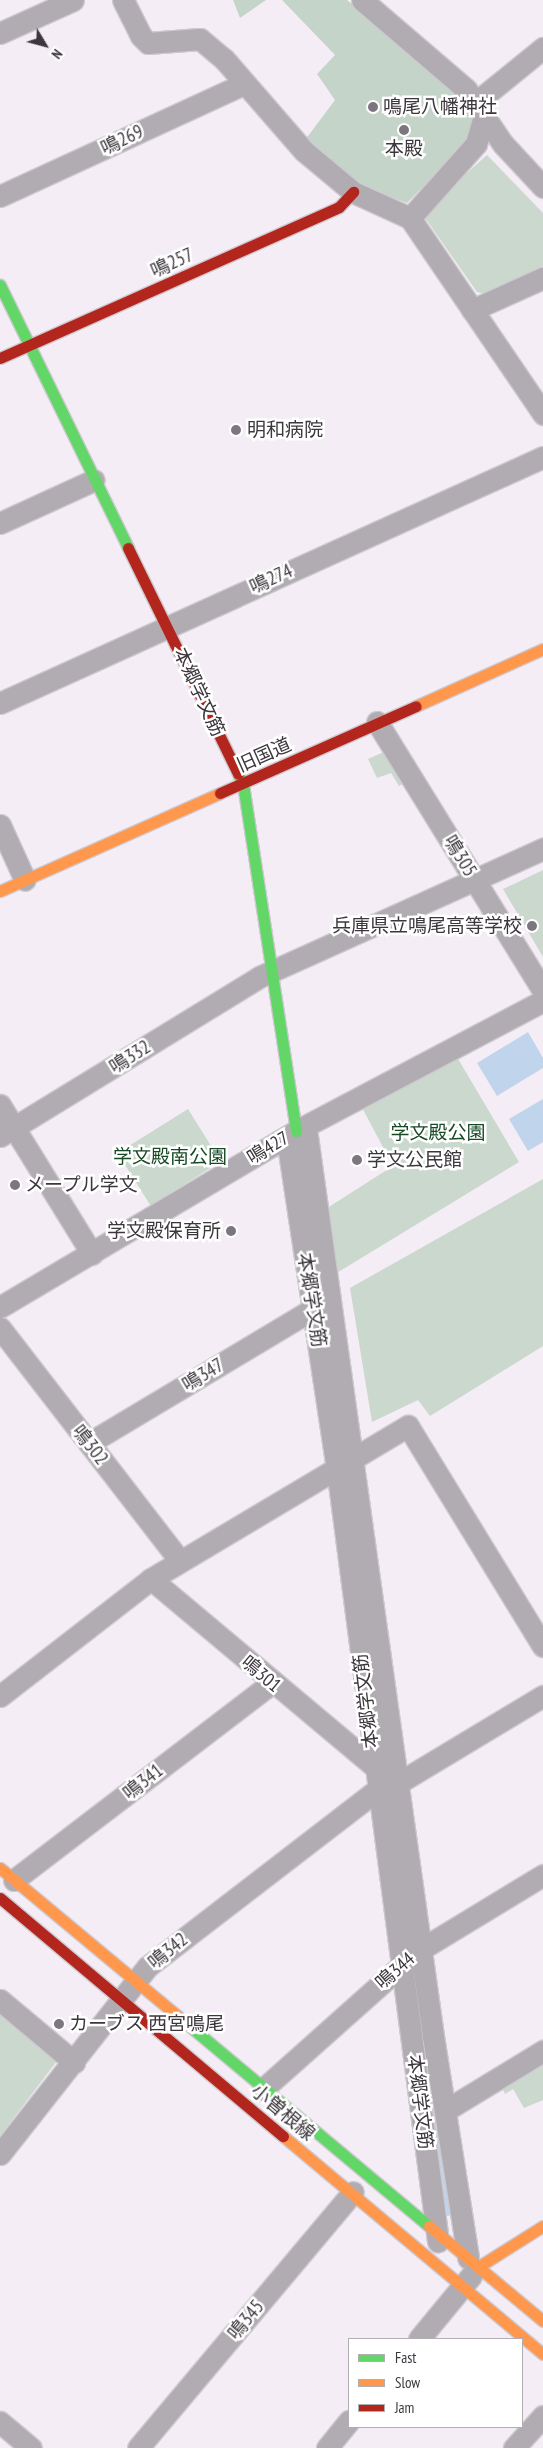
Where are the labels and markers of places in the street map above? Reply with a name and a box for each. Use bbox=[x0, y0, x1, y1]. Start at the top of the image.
place label: 鳴尾八幡神社 bbox=[383, 96, 497, 118]
marker: 鳴尾八幡神社 bbox=[367, 101, 379, 113]
marker: 本殿 bbox=[398, 124, 410, 136]
place label: 本殿 bbox=[385, 138, 423, 160]
place label: 明和病院 bbox=[247, 419, 323, 441]
marker: 明和病院 bbox=[229, 423, 243, 437]
place label: 兵庫県立鳴尾高等学校 bbox=[332, 915, 522, 937]
marker: 兵庫県立鳴尾高等学校 bbox=[526, 920, 538, 932]
place label: 学文公民館 bbox=[367, 1149, 462, 1171]
marker: 学文公民館 bbox=[351, 1154, 363, 1166]
place label: メープル学文 bbox=[25, 1174, 139, 1196]
marker: メープル学文 bbox=[9, 1179, 21, 1191]
place label: 学文殿保育所 bbox=[107, 1220, 221, 1242]
marker: 学文殿保育所 bbox=[225, 1225, 237, 1237]
place label: カーブス 西宮鳴尾 bbox=[69, 2013, 225, 2035]
marker: カーブス 西宮鳴尾 bbox=[53, 2018, 65, 2030]

